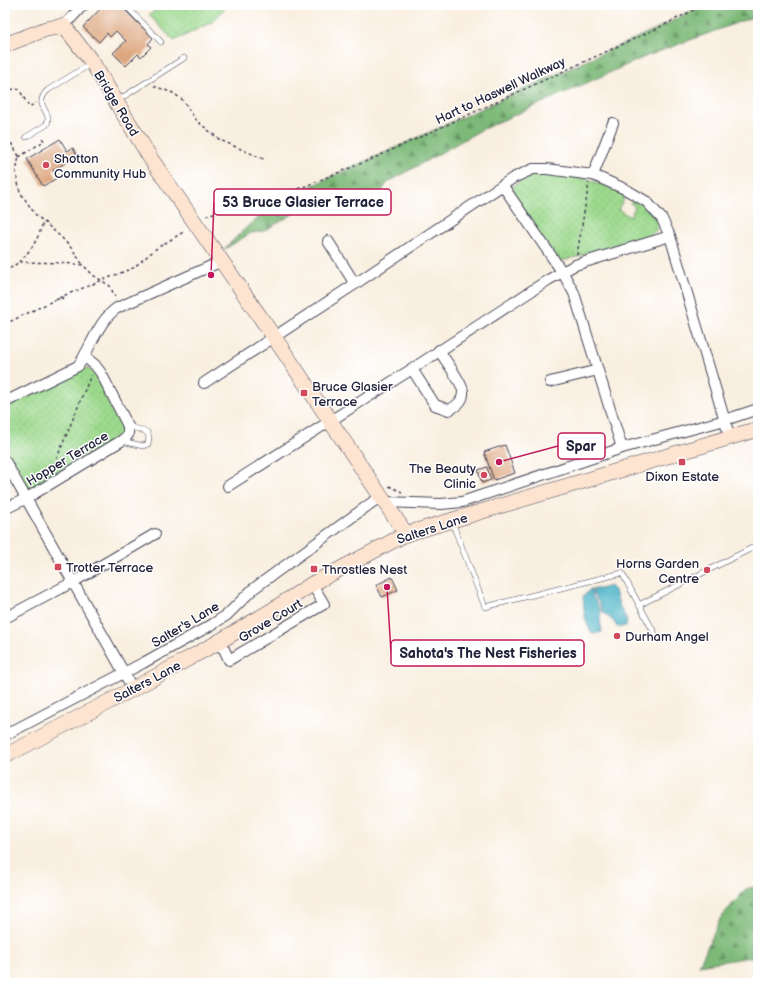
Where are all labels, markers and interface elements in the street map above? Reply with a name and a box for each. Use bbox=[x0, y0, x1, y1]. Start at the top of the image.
street label: Hart to Haswell Walkway bbox=[433, 54, 568, 128]
street label: Bridge Road bbox=[90, 68, 142, 139]
place label: Shotton Community Hub bbox=[54, 151, 146, 182]
marker: Shotton Community Hub bbox=[41, 160, 51, 170]
callout: 53 Bruce Glasier Terrace bbox=[214, 189, 391, 215]
text: 53 Bruce Glasier Terrace bbox=[222, 194, 384, 211]
place label: Bruce Glasier Terrace bbox=[312, 379, 393, 410]
marker: Bruce Glasier Terrace bbox=[299, 388, 309, 398]
street label: Hopper Terrace bbox=[24, 428, 112, 490]
callout: Spar bbox=[558, 433, 605, 459]
text: Spar bbox=[566, 438, 596, 455]
marker: Dixon Estate bbox=[677, 457, 687, 467]
place label: The Beauty Clinic bbox=[409, 461, 476, 492]
place label: Dixon Estate bbox=[645, 469, 719, 485]
marker: The Beauty Clinic bbox=[479, 470, 489, 480]
street label: Salters Lane bbox=[395, 510, 470, 548]
place label: Horns Garden Centre bbox=[616, 556, 699, 587]
place label: Trotter Terrace bbox=[66, 560, 153, 576]
marker: Trotter Terrace bbox=[53, 562, 63, 572]
place label: Throstles Nest bbox=[322, 562, 407, 578]
marker: Throstles Nest bbox=[309, 564, 319, 574]
marker: Horns Garden Centre bbox=[702, 565, 712, 575]
street label: Grove Court bbox=[236, 596, 305, 646]
street label: Salter's Lane bbox=[149, 598, 222, 651]
place label: Durham Angel bbox=[625, 629, 709, 645]
marker: Durham Angel bbox=[612, 631, 622, 641]
callout: Sahota's The Nest Fisheries bbox=[391, 640, 584, 666]
text: Sahota's The Nest Fisheries bbox=[399, 645, 577, 662]
street label: Salters Lane bbox=[111, 657, 184, 706]

